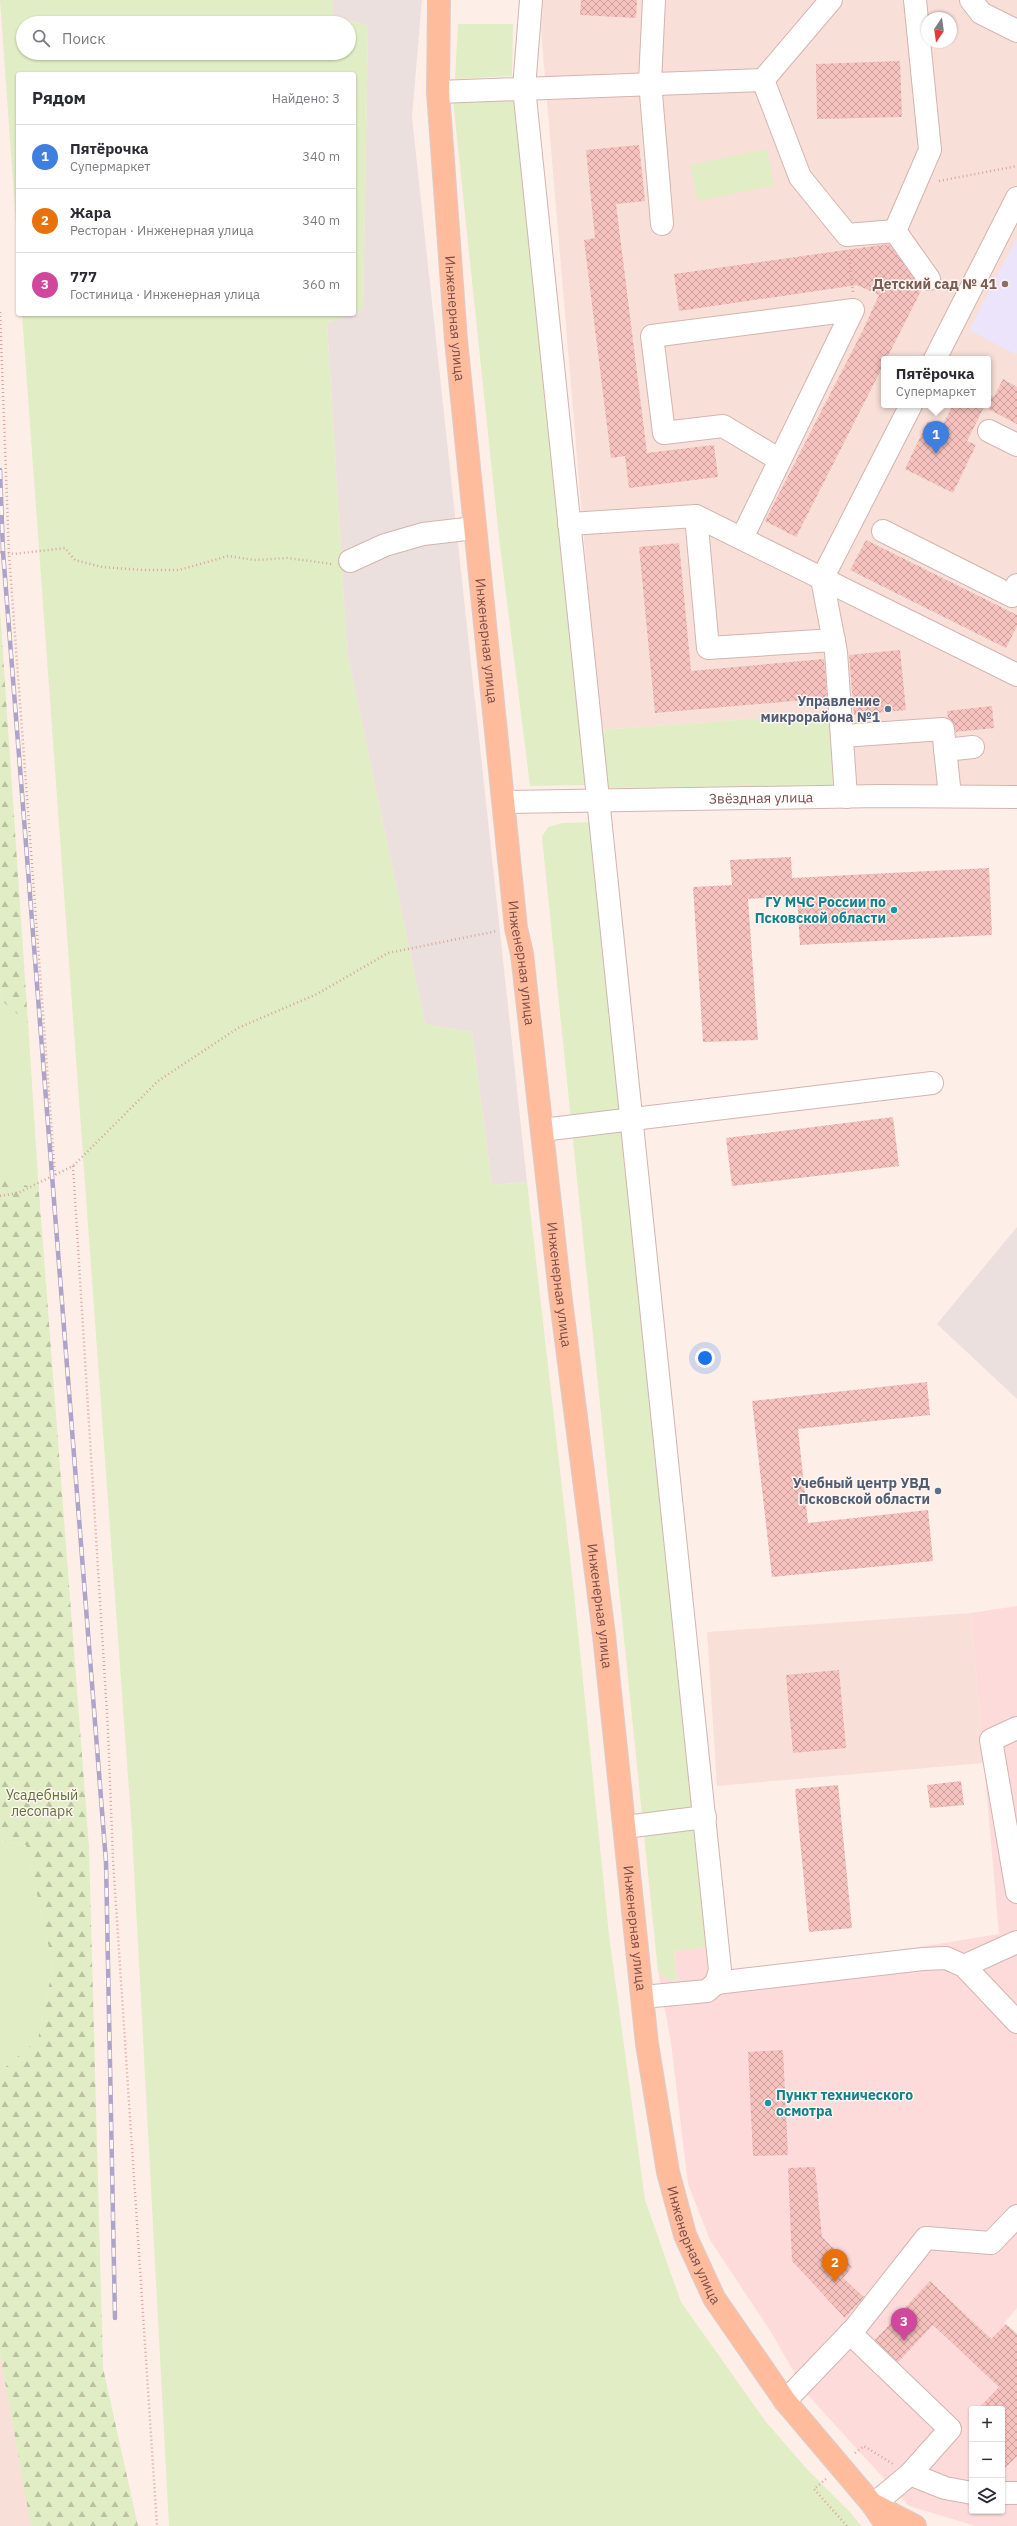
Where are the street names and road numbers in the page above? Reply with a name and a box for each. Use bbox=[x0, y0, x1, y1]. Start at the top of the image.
street label: Инженерная улица bbox=[441, 255, 469, 382]
street label: Инженерная улица bbox=[471, 577, 502, 705]
street label: Звёздная улица bbox=[709, 788, 814, 808]
street label: Инженерная улица bbox=[504, 900, 539, 1027]
street label: Инженерная улица bbox=[543, 1221, 576, 1349]
street label: Инженерная улица bbox=[583, 1542, 617, 1670]
street label: Инженерная улица bbox=[619, 1865, 650, 1992]
street label: Инженерная улица bbox=[663, 2184, 725, 2308]

